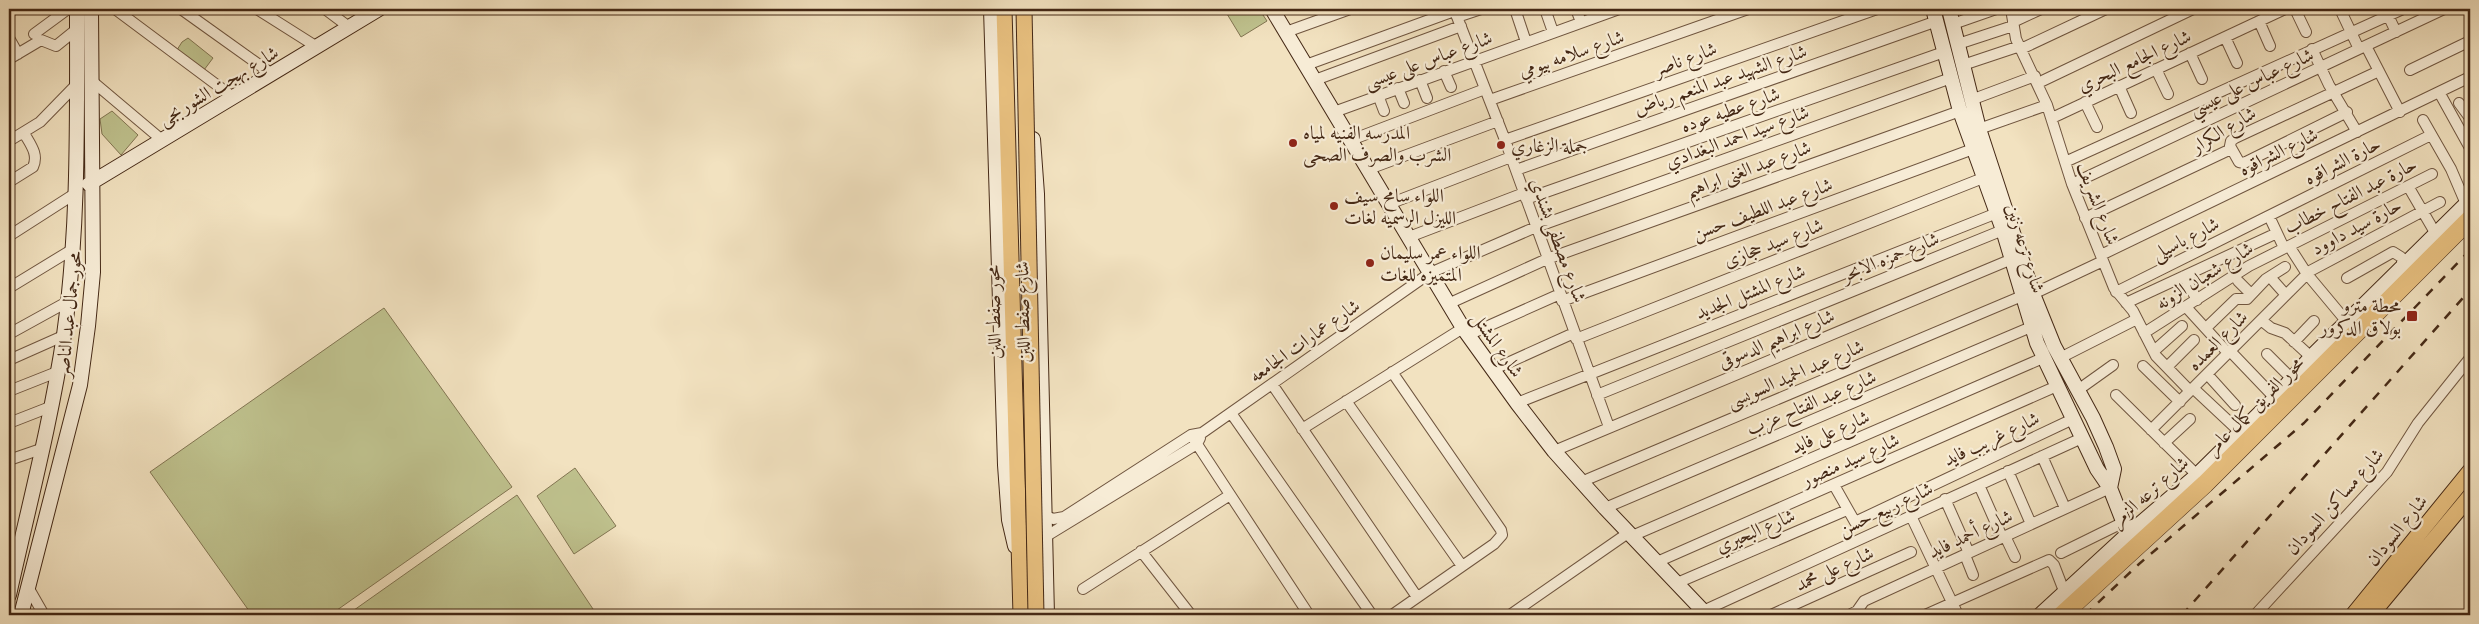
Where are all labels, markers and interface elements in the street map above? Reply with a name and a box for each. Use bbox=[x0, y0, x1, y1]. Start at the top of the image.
street label: شارع الجامع البحري bbox=[2074, 24, 2197, 102]
street label: شارع سلامه بيومي bbox=[1515, 25, 1628, 86]
street label: شارع عباس على عيسى bbox=[1361, 26, 1497, 97]
street label: شارع ناصر bbox=[1649, 36, 1721, 85]
street label: شارع الشهيد عبد المنعم رياض bbox=[1631, 39, 1812, 127]
street label: شارع بهجت الشوربجى bbox=[154, 40, 285, 134]
street label: شارع عباس على عيسي bbox=[2185, 43, 2320, 126]
street label: شارع عطيه عوده bbox=[1678, 82, 1784, 141]
street label: شارع سيد احمد البغدادي bbox=[1662, 100, 1814, 177]
street label: شارع الكرار bbox=[2185, 101, 2262, 162]
place label: المدرسه الفنيه لمياه الشرب والصرف الصحى bbox=[1303, 121, 1451, 168]
street label: شارع الشراقوه bbox=[2235, 122, 2323, 184]
street label: حارة الشراقوه bbox=[2300, 131, 2385, 190]
place label: جملة الزغاري bbox=[1511, 134, 1588, 161]
street label: شارع عبد الغنى ابراهيم bbox=[1682, 135, 1817, 209]
marker: المدرسه الفنيه لمياه الشرب والصرف الصحى bbox=[1287, 137, 1299, 149]
marker: جملة الزغاري bbox=[1495, 139, 1507, 151]
street label: حارة عبد الفتاح خطاب bbox=[2280, 152, 2423, 244]
street label: شارع الشريف bbox=[2068, 158, 2125, 249]
street label: شارع عبد اللطيف حسن bbox=[1689, 172, 1837, 248]
street label: شارع مصطفى بشندي bbox=[1522, 175, 1592, 307]
place label: اللواء سامح سيف الليزل الرسميه لغات bbox=[1344, 184, 1456, 230]
street label: حارة سيد داوود bbox=[2307, 193, 2406, 261]
marker: اللواء سامح سيف الليزل الرسميه لغات bbox=[1328, 200, 1340, 212]
street label: شارع ترعه زنين bbox=[1997, 200, 2050, 297]
street label: شارع باسيلى bbox=[2148, 212, 2225, 269]
street label: شارع سيد حجازى bbox=[1720, 213, 1828, 276]
street label: شارع حمزه الابحر bbox=[1836, 226, 1944, 291]
street label: شارع شعبان الزونه bbox=[2151, 236, 2259, 318]
place label: اللواء عمر سليمان المتميزه للغات bbox=[1380, 241, 1481, 287]
street label: محور جمال عبد الناصر bbox=[50, 249, 88, 380]
marker: اللواء عمر سليمان المتميزه للغات bbox=[1364, 257, 1376, 269]
street label: شارع المشتل الجديد bbox=[1692, 259, 1810, 328]
street label: شارع صفط اللبن bbox=[1010, 261, 1039, 363]
street label: محور صفط اللبن bbox=[981, 264, 1007, 359]
street label: شارع عمارات الجامعه bbox=[1244, 294, 1366, 390]
place label: محطة مترو بولاق الدكرور bbox=[2318, 294, 2401, 340]
street label: شارع ابراهيم الدسوقى bbox=[1715, 304, 1841, 381]
street label: شارع العمده bbox=[2182, 305, 2255, 378]
street label: شارع المشتل bbox=[1463, 307, 1529, 384]
marker: محطة مترو بولاق الدكرور bbox=[2405, 309, 2419, 323]
street label: شارع عبد الحميد السويسى bbox=[1723, 334, 1869, 417]
street label: محور الفريق كمال عامر bbox=[2200, 351, 2310, 461]
street label: شارع عبد الفتاح عزب bbox=[1743, 365, 1882, 446]
street label: شارع على فايد bbox=[1787, 405, 1875, 462]
street label: شارع غريب فايد bbox=[1940, 406, 2045, 474]
street label: شارع سيد منصور bbox=[1796, 428, 1905, 496]
street label: شارع مساكن السودان bbox=[2280, 443, 2391, 562]
street label: شارع ترعه الزمر bbox=[2105, 451, 2196, 535]
street label: شارع ربيع حسن bbox=[1834, 476, 1939, 546]
street label: شارع السودان bbox=[2361, 490, 2435, 573]
street label: شارع البحيري bbox=[1712, 503, 1800, 561]
street label: شارع أحمد فايد bbox=[1924, 503, 2018, 567]
street label: شارع على محمد bbox=[1791, 541, 1879, 600]

